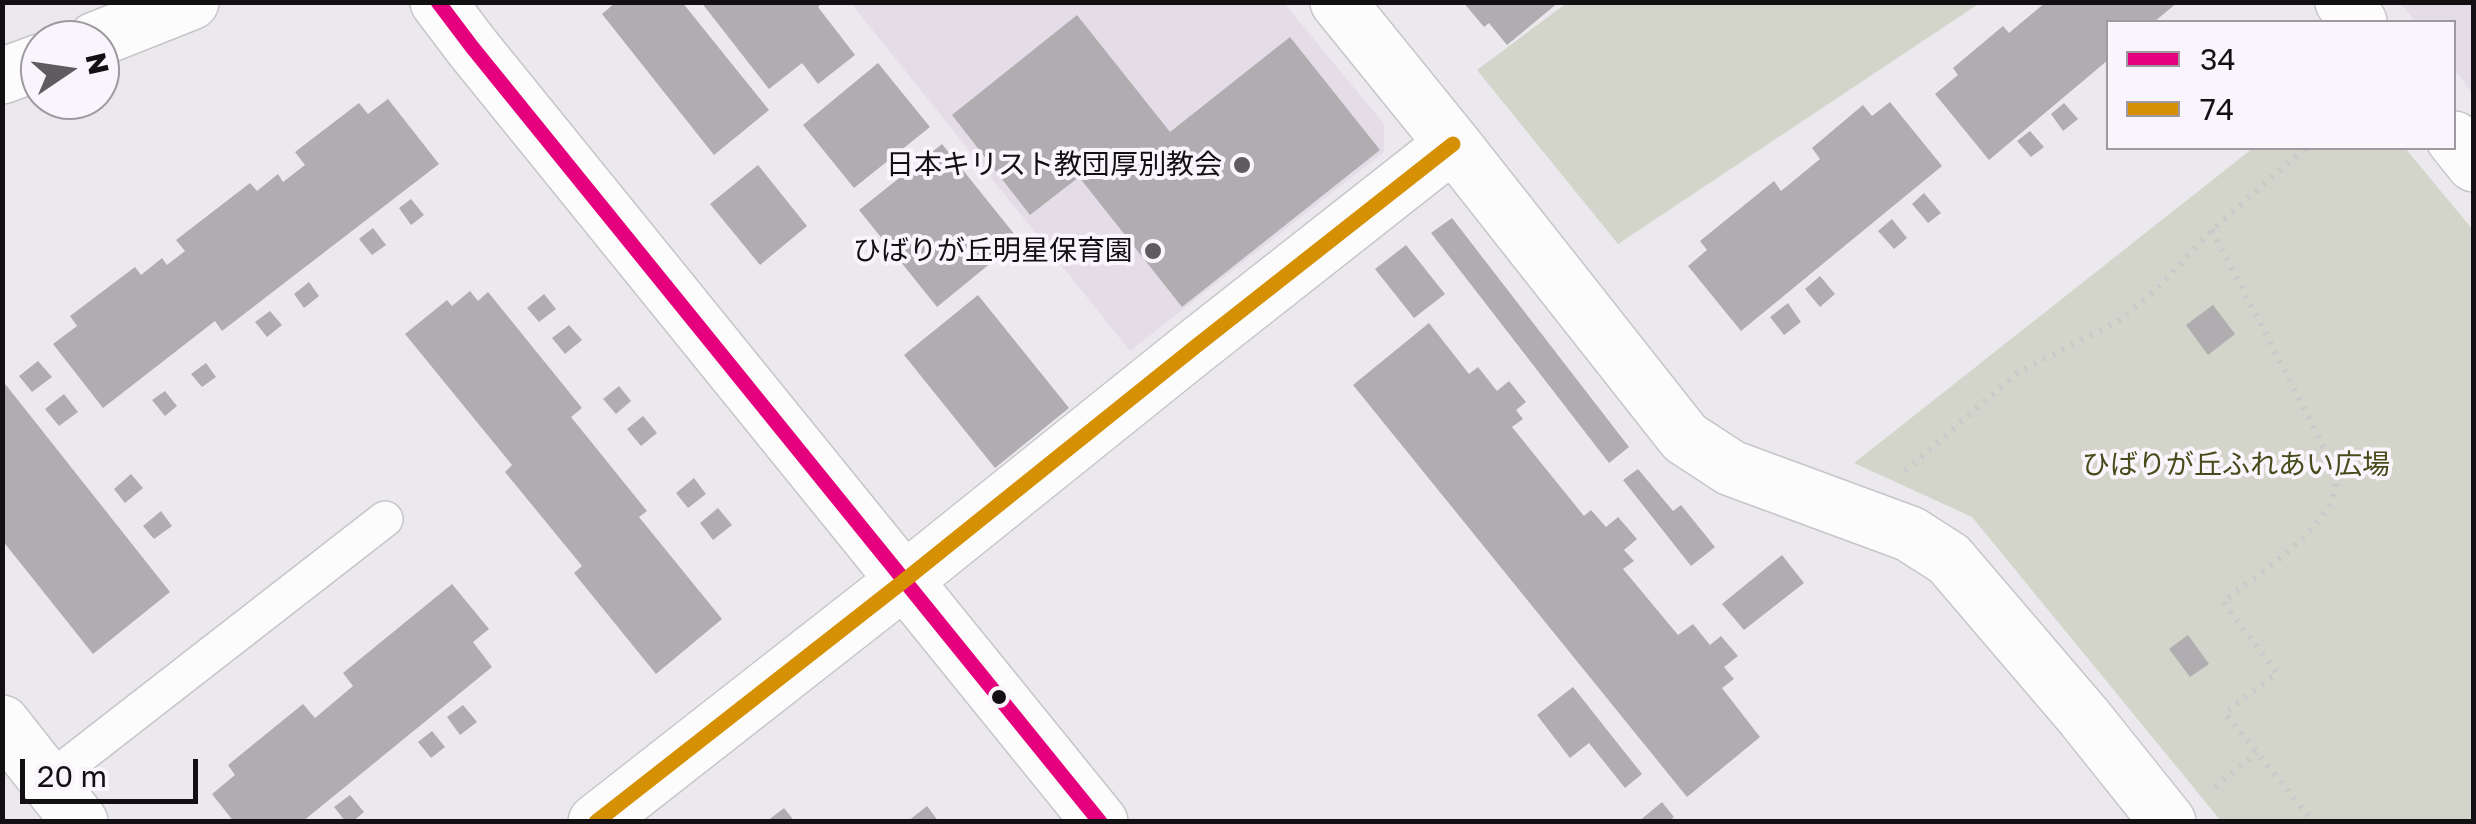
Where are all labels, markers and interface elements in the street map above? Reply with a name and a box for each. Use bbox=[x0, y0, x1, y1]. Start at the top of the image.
north arrow bbox=[20, 20, 120, 120]
legend bbox=[2106, 20, 2456, 150]
text: 34 bbox=[2200, 41, 2236, 77]
text: N bbox=[79, 50, 116, 78]
text: 74 bbox=[2200, 91, 2234, 127]
place label: 日本キリスト教団厚別教会 bbox=[886, 148, 1222, 182]
marker: 日本キリスト教団厚別教会 bbox=[1231, 154, 1253, 176]
place label: ひばりが丘明星保育園 bbox=[853, 234, 1133, 268]
marker: ひばりが丘明星保育園 bbox=[1142, 240, 1164, 262]
park label: ひばりが丘ふれあい広場 bbox=[2082, 448, 2390, 482]
unlabelled marker bbox=[989, 687, 1009, 707]
scale bar bbox=[25, 739, 202, 801]
text: 20 m bbox=[37, 758, 107, 794]

